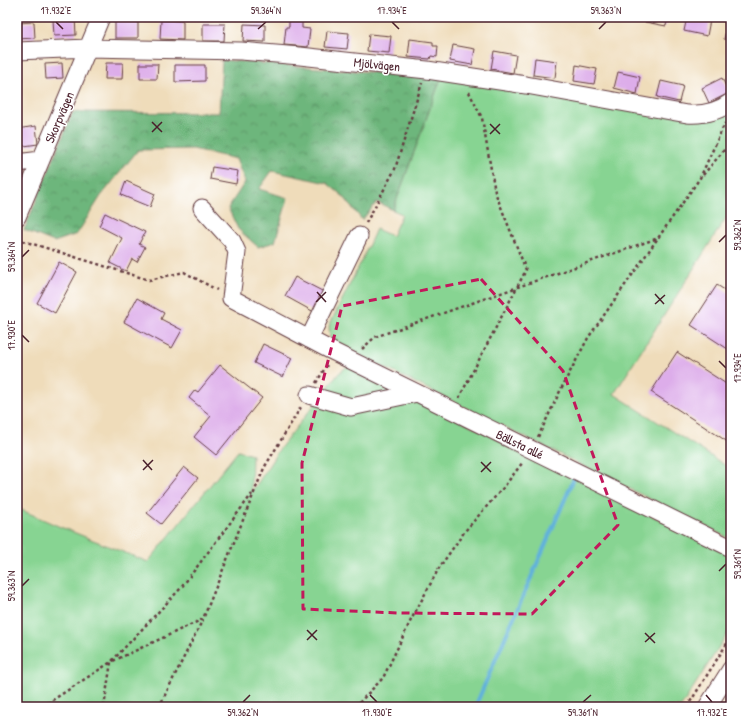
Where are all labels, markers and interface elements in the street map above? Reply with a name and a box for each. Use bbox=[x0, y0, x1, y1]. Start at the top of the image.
text: 17.932°E bbox=[41, 4, 72, 17]
text: 59.364°N bbox=[251, 4, 281, 17]
text: 17.934°E bbox=[377, 4, 407, 17]
text: 59.363°N bbox=[591, 4, 621, 17]
street label: Mjölvägen bbox=[353, 53, 401, 75]
street label: Skorpvägen bbox=[40, 88, 78, 146]
text: 59.362°N bbox=[731, 220, 744, 250]
text: 59.364°N bbox=[5, 242, 18, 272]
text: 17.930°E bbox=[5, 319, 18, 350]
text: 17.934°E bbox=[731, 353, 744, 383]
street label: Bällsta allé bbox=[493, 425, 547, 463]
text: 59.361°N bbox=[731, 549, 744, 579]
text: 59.363°N bbox=[5, 571, 18, 601]
text: 59.362°N bbox=[228, 706, 258, 719]
text: 17.930°E bbox=[362, 706, 393, 719]
text: 59.361°N bbox=[568, 706, 598, 719]
text: 17.932°E bbox=[697, 706, 728, 719]

